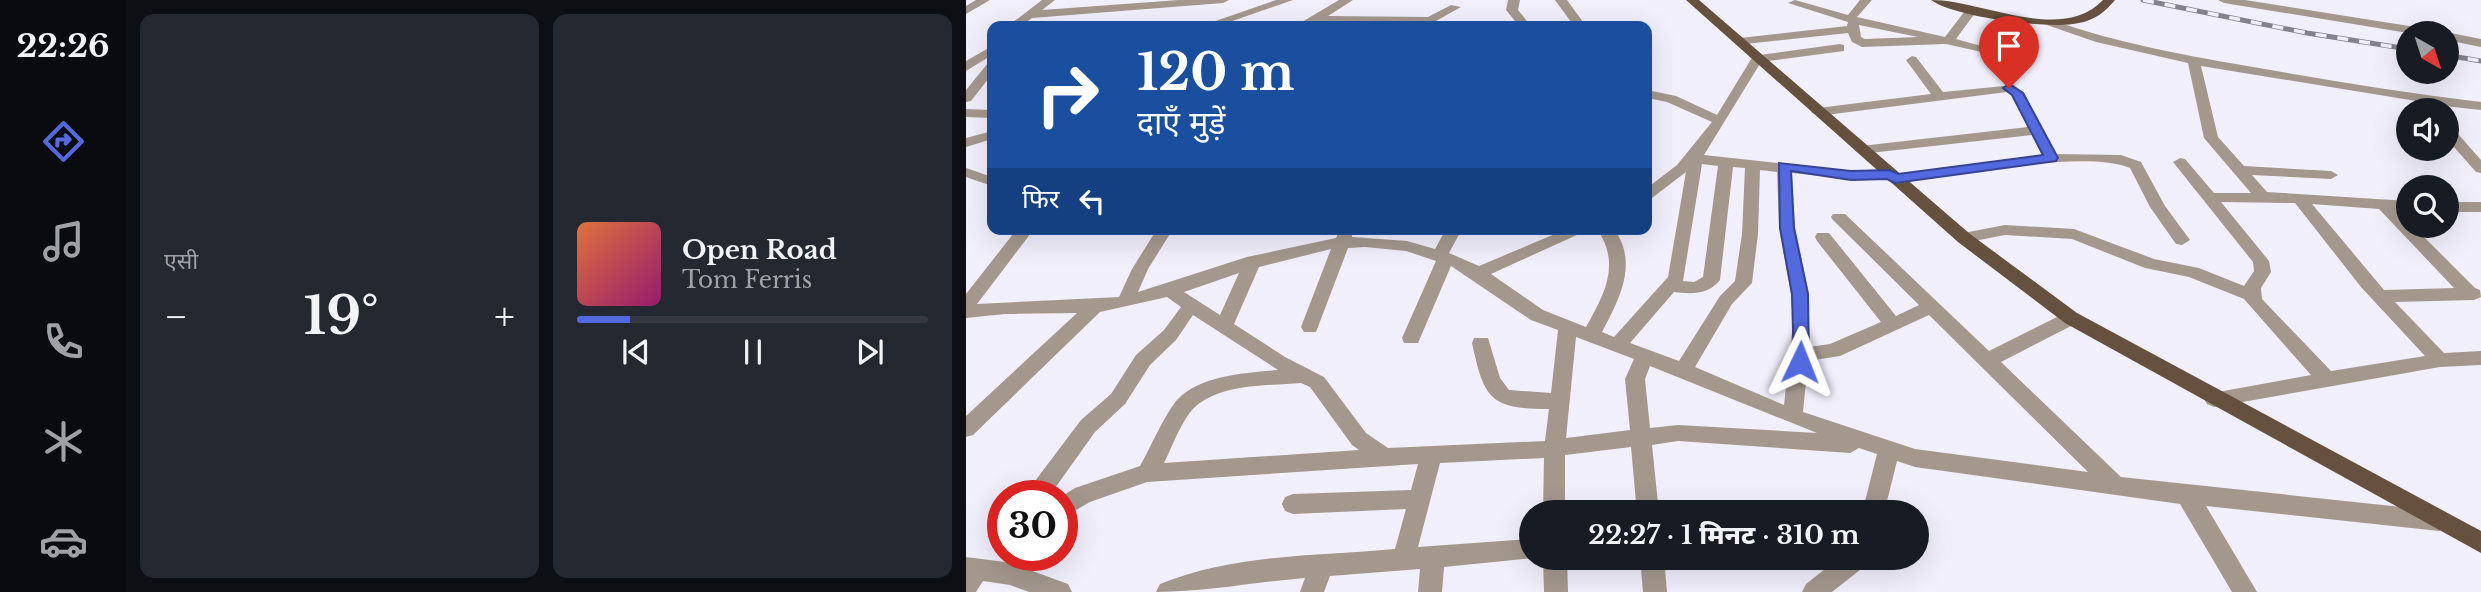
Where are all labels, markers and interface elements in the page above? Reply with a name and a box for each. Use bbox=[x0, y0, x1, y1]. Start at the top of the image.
pin bbox=[1979, 16, 2039, 88]
north arrow bbox=[2396, 21, 2459, 84]
map controls bbox=[2396, 21, 2459, 238]
text: 22:26 bbox=[16, 26, 110, 66]
icon: arrive bbox=[1990, 27, 2028, 65]
text: 120 m bbox=[1137, 42, 1295, 103]
icon: right bbox=[1022, 49, 1113, 140]
button: sound bbox=[2396, 98, 2459, 161]
text: दाएँ मुड़ें bbox=[1137, 103, 1225, 143]
icon: directions bbox=[39, 117, 88, 166]
button: search bbox=[2396, 175, 2459, 238]
icon: left bbox=[1073, 182, 1111, 220]
text: फिर bbox=[1022, 183, 1059, 215]
icon: music bbox=[39, 217, 88, 266]
text: Open Road bbox=[682, 234, 837, 266]
text: एसी bbox=[164, 247, 198, 275]
text: Tom Ferris bbox=[682, 266, 812, 294]
text: 19° bbox=[304, 284, 379, 348]
text: − bbox=[164, 293, 188, 340]
text: + bbox=[494, 293, 515, 340]
icon: phone bbox=[39, 317, 88, 366]
position arrow bbox=[1763, 325, 1837, 399]
icon: previous bbox=[617, 333, 655, 371]
icon: pause bbox=[734, 333, 772, 371]
icon: next bbox=[851, 333, 889, 371]
icon: climate bbox=[39, 417, 88, 466]
speed limit sign: 30 bbox=[987, 480, 1078, 571]
icon: car bbox=[39, 517, 88, 566]
text: 22:27 · 1 मिनट · 310 m bbox=[1588, 519, 1860, 551]

